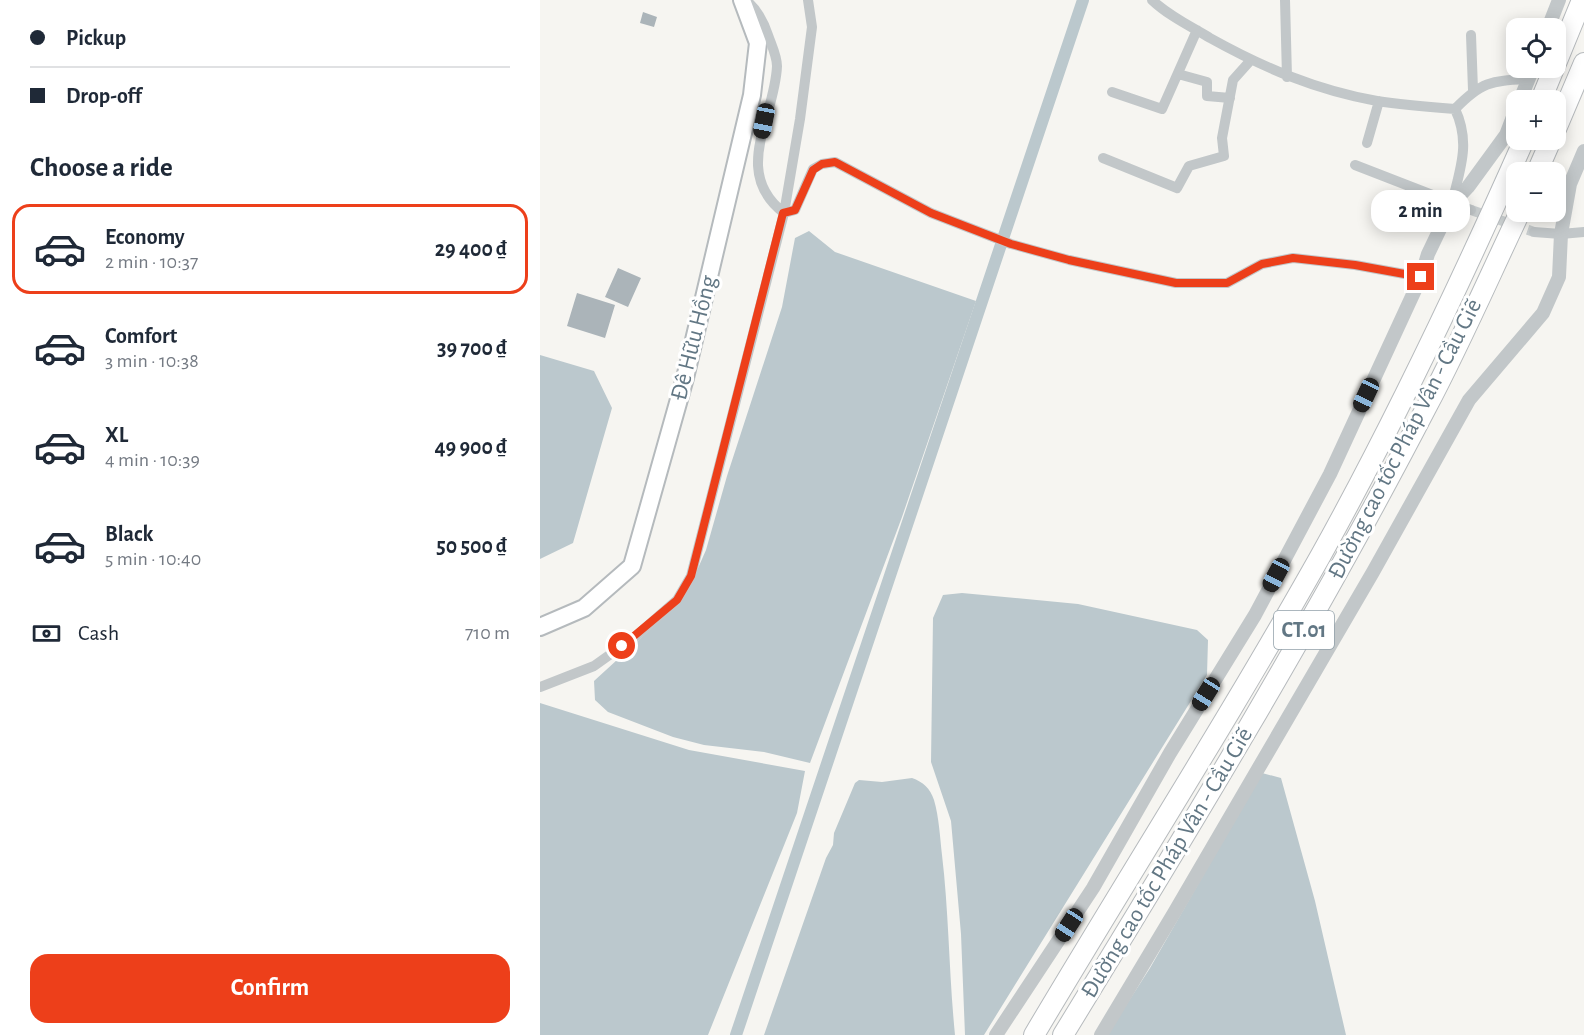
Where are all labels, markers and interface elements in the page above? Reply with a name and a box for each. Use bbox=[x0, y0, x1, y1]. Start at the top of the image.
map controls bbox=[1506, 18, 1566, 222]
button: locate bbox=[1506, 18, 1566, 78]
text: Pickup bbox=[66, 27, 126, 49]
text: Drop-off bbox=[66, 85, 142, 107]
button: + bbox=[1506, 90, 1566, 150]
car bbox=[752, 102, 776, 140]
text: Choose a ride bbox=[30, 154, 173, 181]
button: − bbox=[1506, 162, 1566, 222]
callout: 2 min bbox=[1372, 190, 1470, 232]
text: 2 min bbox=[1398, 201, 1443, 221]
icon: car bbox=[33, 222, 87, 276]
text: Economy bbox=[105, 226, 185, 248]
text: 29 400 ₫ bbox=[435, 238, 507, 260]
text: 2 min · 10:37 bbox=[105, 252, 198, 272]
route end bbox=[1407, 263, 1434, 290]
street label: Đê Hữu Hồng bbox=[667, 273, 721, 403]
street label: Đường cao tốc Pháp Vân - Cầu Giẽ bbox=[1324, 295, 1486, 583]
icon: car bbox=[33, 321, 87, 375]
text: Comfort bbox=[105, 325, 177, 347]
text: 39 700 ₫ bbox=[437, 337, 507, 359]
text: 3 min · 10:38 bbox=[105, 351, 199, 371]
car bbox=[1350, 375, 1382, 415]
icon: car bbox=[33, 420, 87, 474]
text: XL bbox=[105, 424, 128, 446]
text: 49 900 ₫ bbox=[434, 436, 507, 458]
text: 4 min · 10:39 bbox=[105, 450, 200, 470]
icon: car bbox=[33, 519, 87, 573]
text: Black bbox=[105, 523, 153, 545]
text: 50 500 ₫ bbox=[436, 535, 507, 557]
text: 5 min · 10:40 bbox=[105, 549, 201, 569]
car bbox=[1260, 555, 1292, 595]
road number: CT.01 bbox=[1274, 611, 1334, 649]
icon: cash bbox=[30, 617, 63, 650]
text: Cash bbox=[78, 622, 119, 644]
text: 710 m bbox=[465, 623, 510, 643]
route start bbox=[608, 632, 635, 659]
car bbox=[1189, 674, 1223, 714]
street label: Đường cao tốc Pháp Vân - Cầu Giẽ bbox=[1077, 724, 1257, 1002]
car bbox=[1052, 905, 1086, 945]
button: Confirm bbox=[30, 954, 510, 1023]

